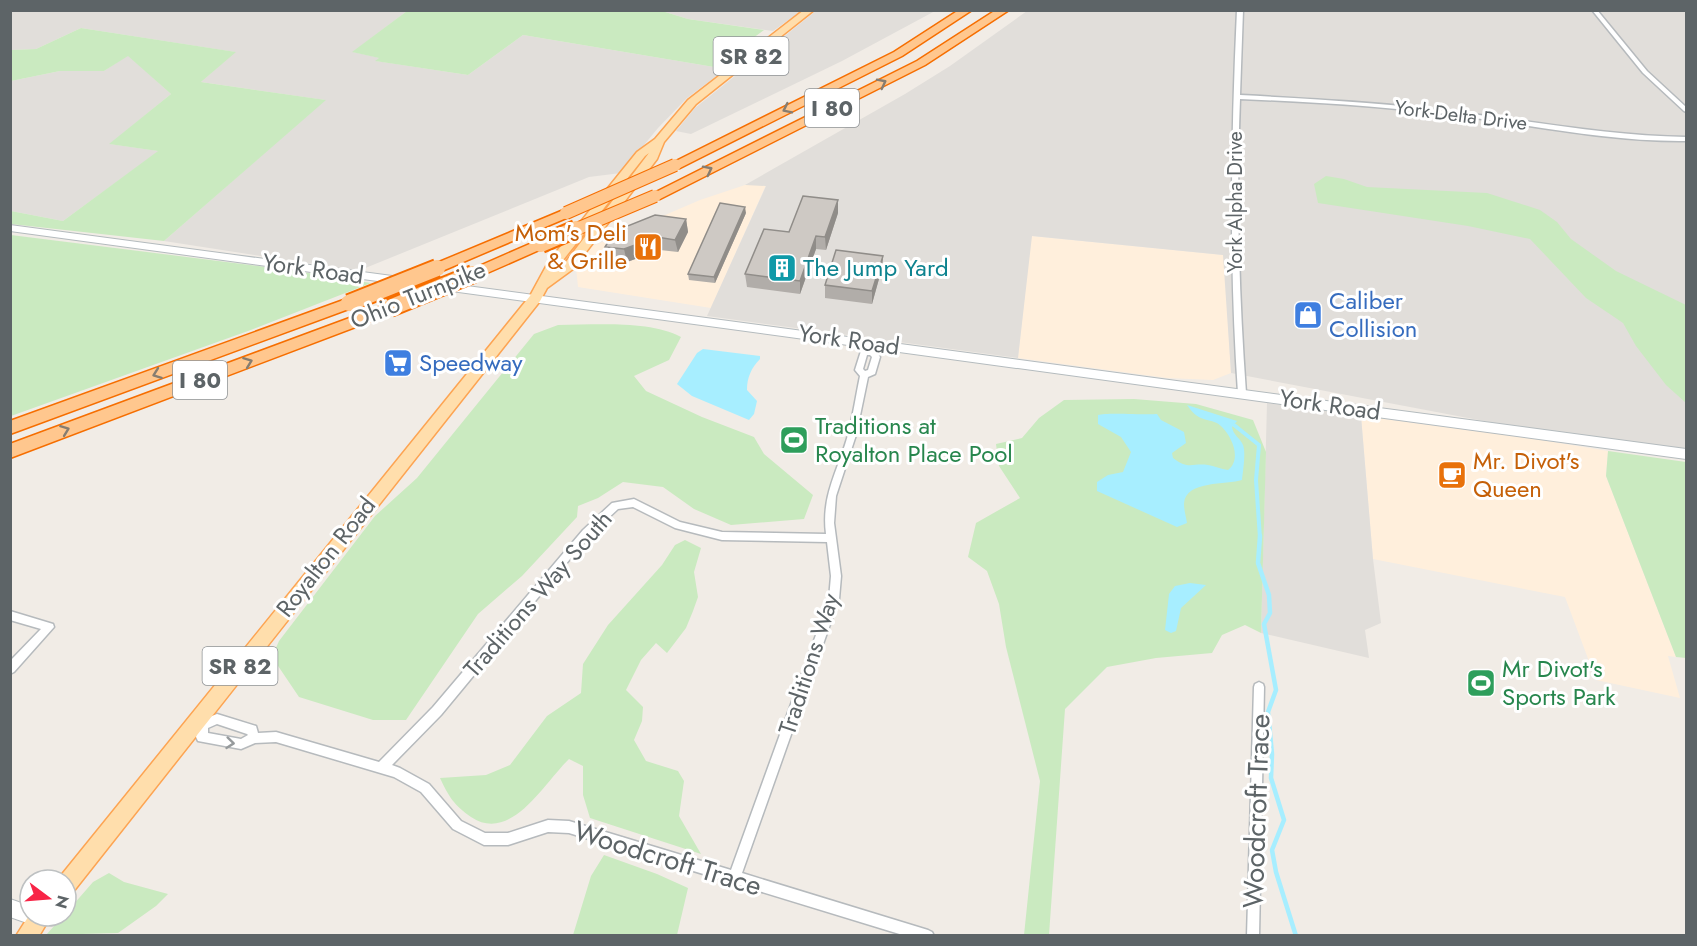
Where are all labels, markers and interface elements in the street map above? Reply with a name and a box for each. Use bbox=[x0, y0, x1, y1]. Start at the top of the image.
road number: SR 82 bbox=[714, 37, 789, 75]
one-way arrow bbox=[876, 78, 887, 90]
road number: I 80 bbox=[805, 89, 859, 127]
street label: York-Delta Drive bbox=[1393, 93, 1529, 138]
one-way arrow bbox=[783, 102, 794, 113]
street label: York Alpha Drive bbox=[1221, 131, 1250, 273]
one-way arrow bbox=[701, 165, 712, 177]
place label: Mom's Deli & Grille bbox=[515, 215, 627, 278]
restaurant icon: Mom's Deli & Grille bbox=[632, 231, 664, 263]
street label: York Road bbox=[260, 244, 366, 293]
place label: The Jump Yard bbox=[803, 250, 949, 285]
street label: Ohio Turnpike bbox=[345, 251, 491, 338]
building icon: The Jump Yard bbox=[766, 252, 798, 284]
place label: Caliber Collision bbox=[1329, 283, 1417, 346]
shop icon: Caliber Collision bbox=[1292, 299, 1324, 331]
street label: York Road bbox=[796, 315, 902, 364]
place label: Speedway bbox=[419, 345, 523, 380]
supermarket icon: Speedway bbox=[382, 347, 414, 379]
one-way arrow bbox=[242, 356, 253, 369]
road number: I 80 bbox=[173, 361, 227, 399]
one-way arrow bbox=[152, 367, 163, 379]
street label: York Road bbox=[1277, 380, 1383, 429]
place label: Traditions at Royalton Place Pool bbox=[815, 408, 1013, 471]
sports icon: Traditions at Royalton Place Pool bbox=[778, 424, 810, 456]
one-way arrow bbox=[59, 425, 70, 438]
place label: Mr. Divot's Queen bbox=[1473, 443, 1579, 506]
cafe icon: Mr. Divot's Queen bbox=[1436, 459, 1468, 491]
street label: Royalton Road bbox=[267, 489, 384, 624]
street label: Traditions Way South bbox=[455, 502, 620, 685]
street label: Traditions Way bbox=[769, 588, 848, 739]
road number: SR 82 bbox=[202, 647, 278, 685]
place label: Mr Divot's Sports Park bbox=[1502, 651, 1616, 714]
sports icon: Mr Divot's Sports Park bbox=[1465, 667, 1497, 699]
street label: Woodcroft Trace bbox=[1233, 713, 1280, 909]
one-way arrow bbox=[225, 736, 235, 749]
street label: Woodcroft Trace bbox=[569, 810, 767, 907]
north arrow bbox=[18, 868, 78, 928]
text: N bbox=[49, 893, 75, 911]

